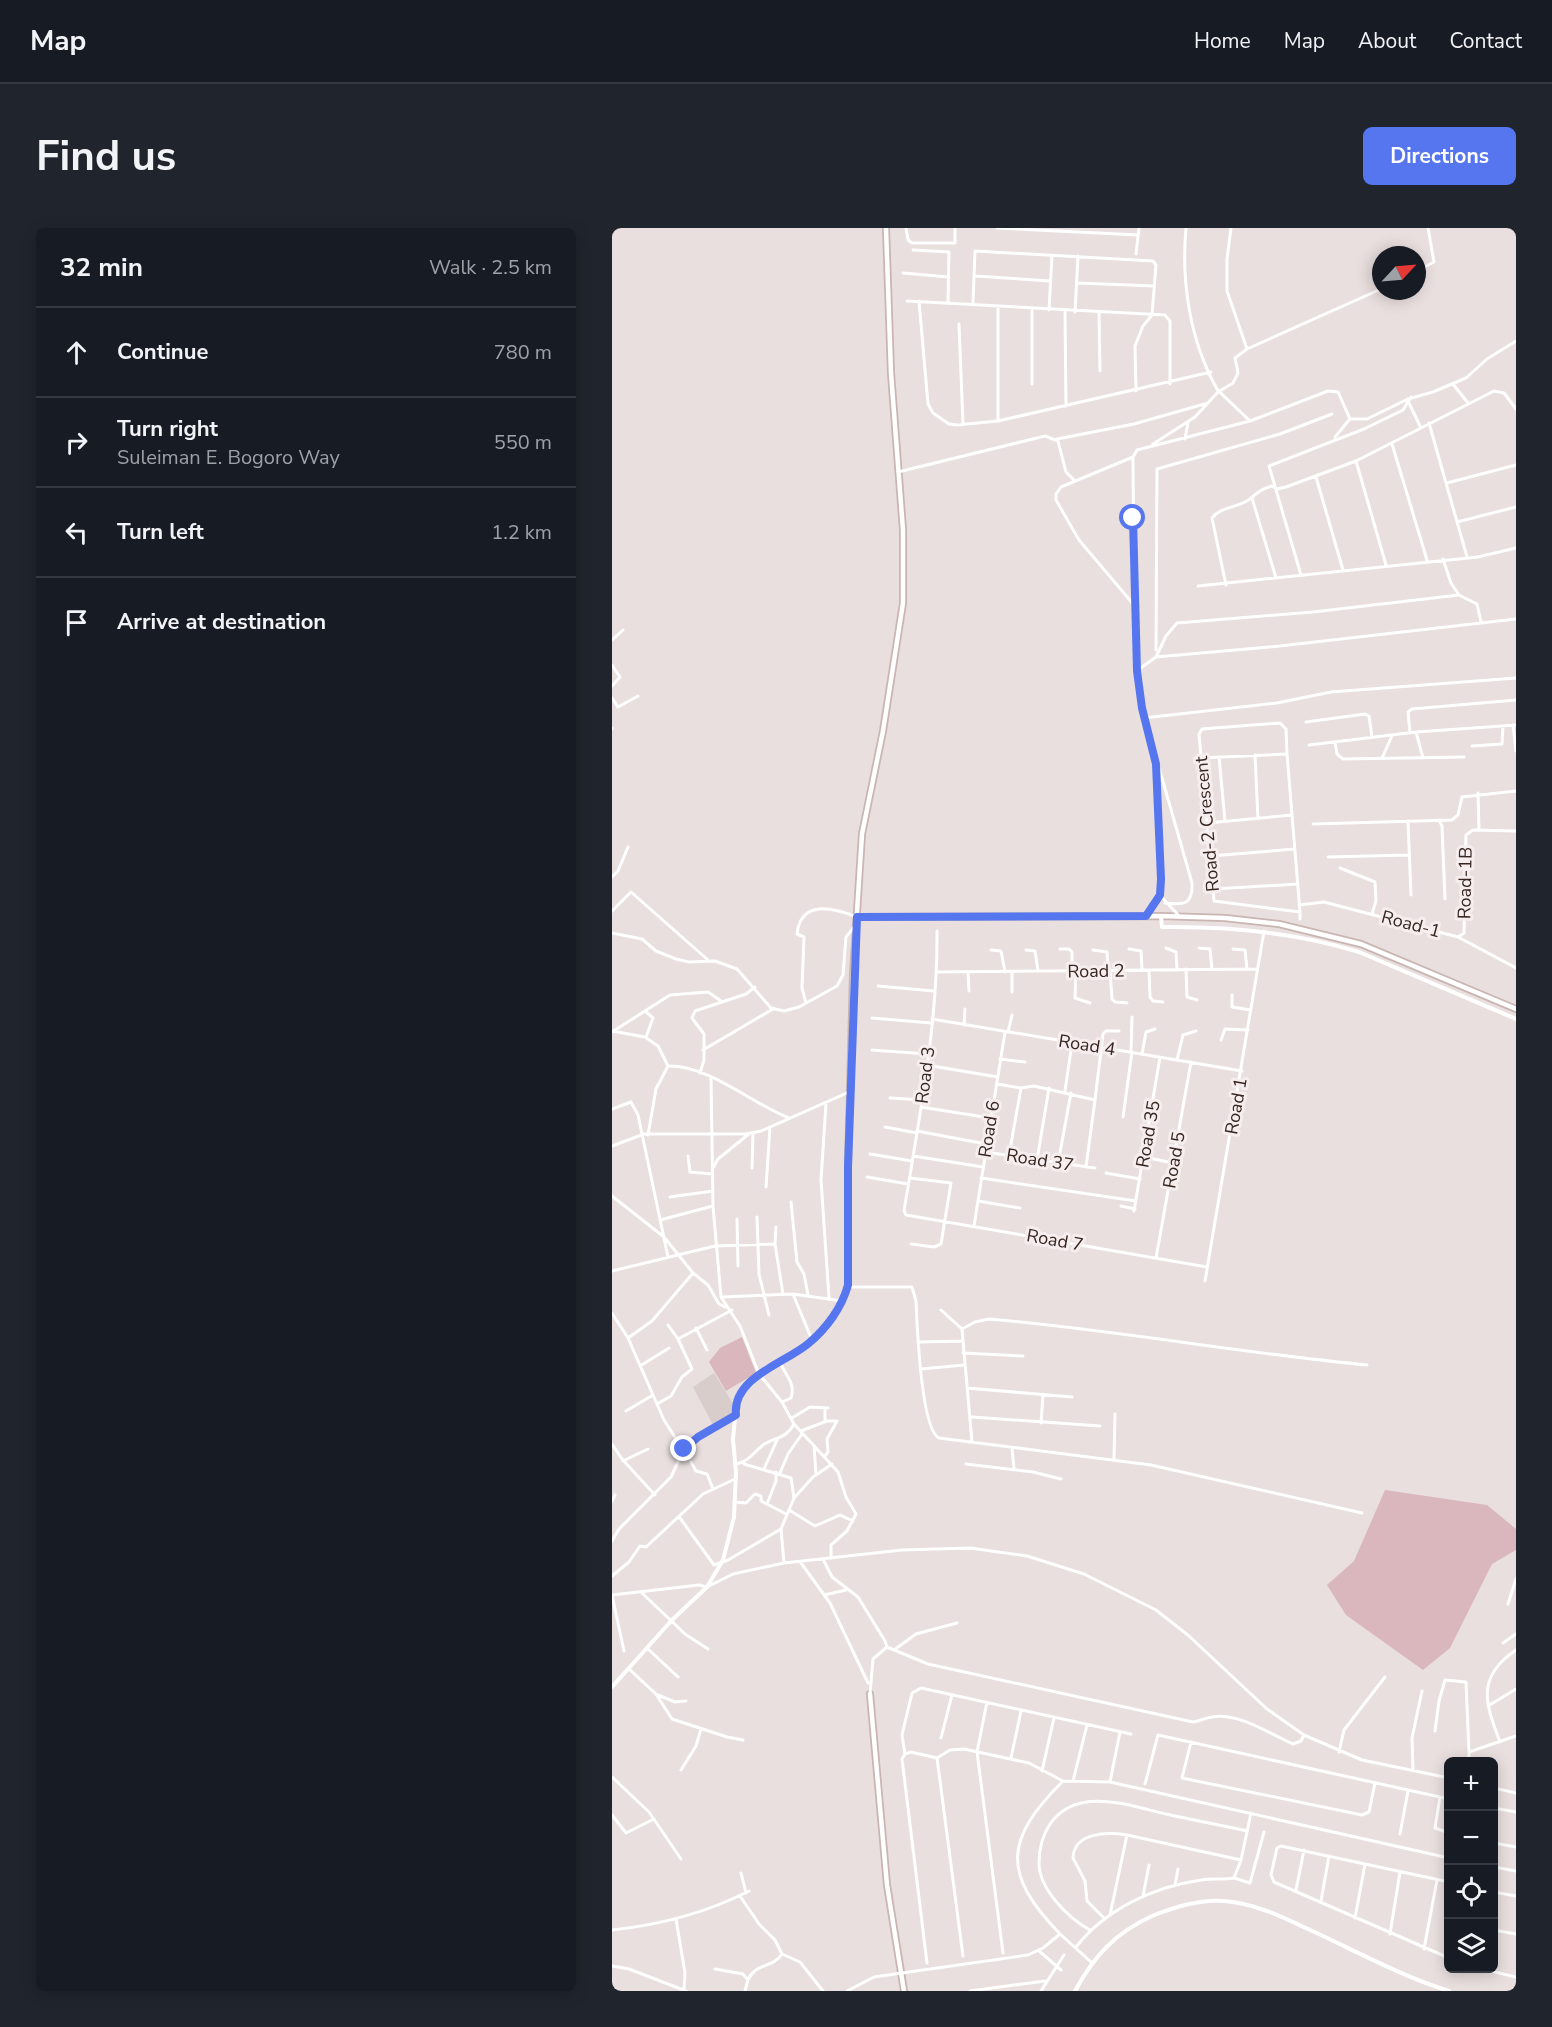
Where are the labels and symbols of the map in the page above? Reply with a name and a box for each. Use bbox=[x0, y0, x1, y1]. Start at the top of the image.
north arrow bbox=[1372, 246, 1426, 300]
route start bbox=[1119, 504, 1145, 530]
street label: Road-2 Crescent bbox=[1189, 755, 1225, 893]
street label: Road-1B bbox=[1452, 847, 1478, 919]
street label: Road-1 bbox=[1379, 905, 1443, 943]
street label: Road 2 bbox=[1067, 959, 1125, 983]
street label: Road 4 bbox=[1057, 1029, 1117, 1061]
street label: Road 3 bbox=[910, 1045, 940, 1105]
street label: Road 1 bbox=[1219, 1076, 1253, 1136]
street label: Road 35 bbox=[1130, 1098, 1166, 1170]
street label: Road 6 bbox=[973, 1099, 1005, 1159]
street label: Road 5 bbox=[1157, 1130, 1191, 1190]
street label: Road 37 bbox=[1004, 1143, 1076, 1177]
street label: Road 7 bbox=[1025, 1223, 1085, 1257]
route end bbox=[670, 1435, 696, 1461]

